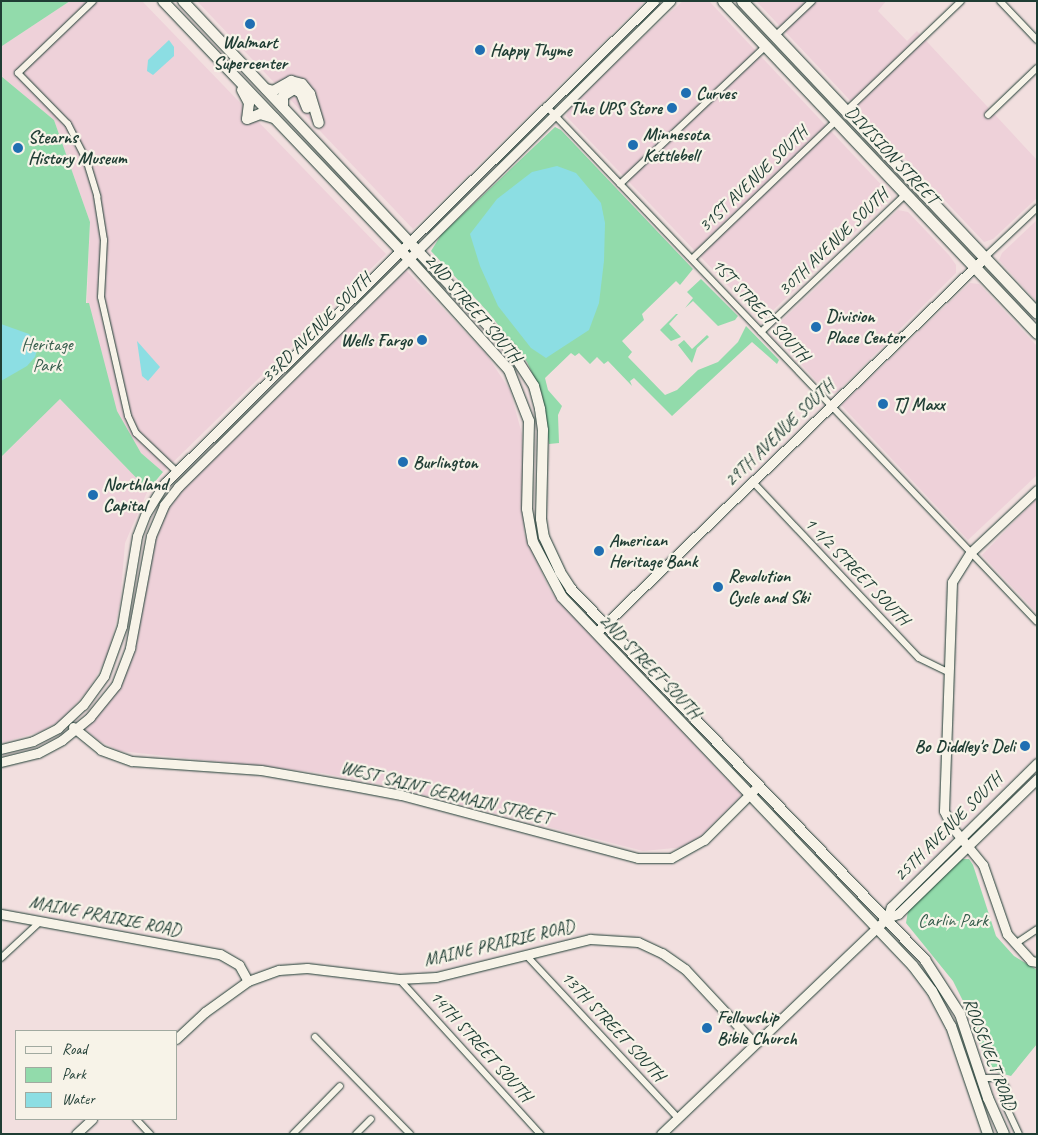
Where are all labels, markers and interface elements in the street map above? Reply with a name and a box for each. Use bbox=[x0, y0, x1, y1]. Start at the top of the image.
marker: Walmart Supercenter bbox=[244, 18, 256, 30]
place label: Walmart Supercenter bbox=[213, 32, 287, 74]
place label: Happy Thyme bbox=[490, 39, 572, 61]
marker: Happy Thyme bbox=[474, 44, 486, 56]
place label: Curves bbox=[696, 82, 736, 104]
marker: Curves bbox=[680, 87, 692, 99]
place label: The UPS Store bbox=[570, 97, 662, 119]
street label: DIVISION STREET bbox=[841, 101, 943, 209]
marker: The UPS Store bbox=[666, 102, 678, 114]
street label: 31ST AVENUE SOUTH bbox=[694, 122, 812, 236]
place label: Minnesota Kettlebell bbox=[643, 124, 709, 166]
place label: Stearns History Museum bbox=[28, 127, 127, 170]
marker: Minnesota Kettlebell bbox=[627, 139, 639, 151]
marker: Stearns History Museum bbox=[12, 142, 24, 154]
street label: 30TH AVENUE SOUTH bbox=[774, 184, 892, 300]
street label: 2ND STREET SOUTH bbox=[420, 249, 526, 367]
street label: 1ST STREET SOUTH bbox=[708, 254, 814, 366]
street label: 33RD AVENUE SOUTH bbox=[257, 269, 375, 387]
place label: Division Place Center bbox=[826, 306, 904, 348]
marker: Division Place Center bbox=[810, 321, 822, 333]
place label: Wells Fargo bbox=[340, 329, 412, 351]
park label: Heritage Park bbox=[21, 334, 73, 376]
marker: Wells Fargo bbox=[416, 334, 428, 346]
street label: 29TH AVENUE SOUTH bbox=[720, 375, 838, 491]
place label: TJ Maxx bbox=[893, 393, 945, 415]
marker: TJ Maxx bbox=[877, 398, 889, 410]
place label: Burlington bbox=[413, 451, 478, 473]
marker: Burlington bbox=[397, 456, 409, 468]
place label: Northland Capital bbox=[103, 474, 168, 516]
marker: Northland Capital bbox=[87, 489, 99, 501]
street label: 1 1/2 STREET SOUTH bbox=[800, 513, 914, 629]
place label: American Heritage Bank bbox=[609, 530, 698, 572]
marker: American Heritage Bank bbox=[593, 545, 605, 557]
place label: Revolution Cycle and Ski bbox=[728, 566, 810, 608]
marker: Revolution Cycle and Ski bbox=[712, 581, 724, 593]
street label: 2ND STREET SOUTH bbox=[595, 609, 705, 723]
place label: Bo Diddley's Deli bbox=[914, 735, 1015, 757]
marker: Bo Diddley's Deli bbox=[1019, 740, 1031, 752]
street label: WEST SAINT GERMAIN STREET bbox=[339, 756, 553, 830]
street label: 25TH AVENUE SOUTH bbox=[890, 769, 1006, 885]
street label: MAINE PRAIRIE ROAD bbox=[27, 891, 183, 941]
park label: Carlin Park bbox=[918, 909, 988, 931]
street label: MAINE PRAIRIE ROAD bbox=[421, 915, 577, 971]
street label: 13TH STREET SOUTH bbox=[557, 967, 669, 1085]
street label: 14TH STREET SOUTH bbox=[426, 986, 536, 1106]
street label: ROOSEVELT ROAD bbox=[958, 994, 1022, 1114]
place label: Fellowship Bible Church bbox=[717, 1007, 797, 1050]
marker: Fellowship Bible Church bbox=[701, 1022, 713, 1034]
legend bbox=[15, 1030, 178, 1120]
text: Road bbox=[62, 1040, 87, 1059]
text: Park bbox=[62, 1065, 86, 1084]
text: Water bbox=[62, 1090, 95, 1109]

